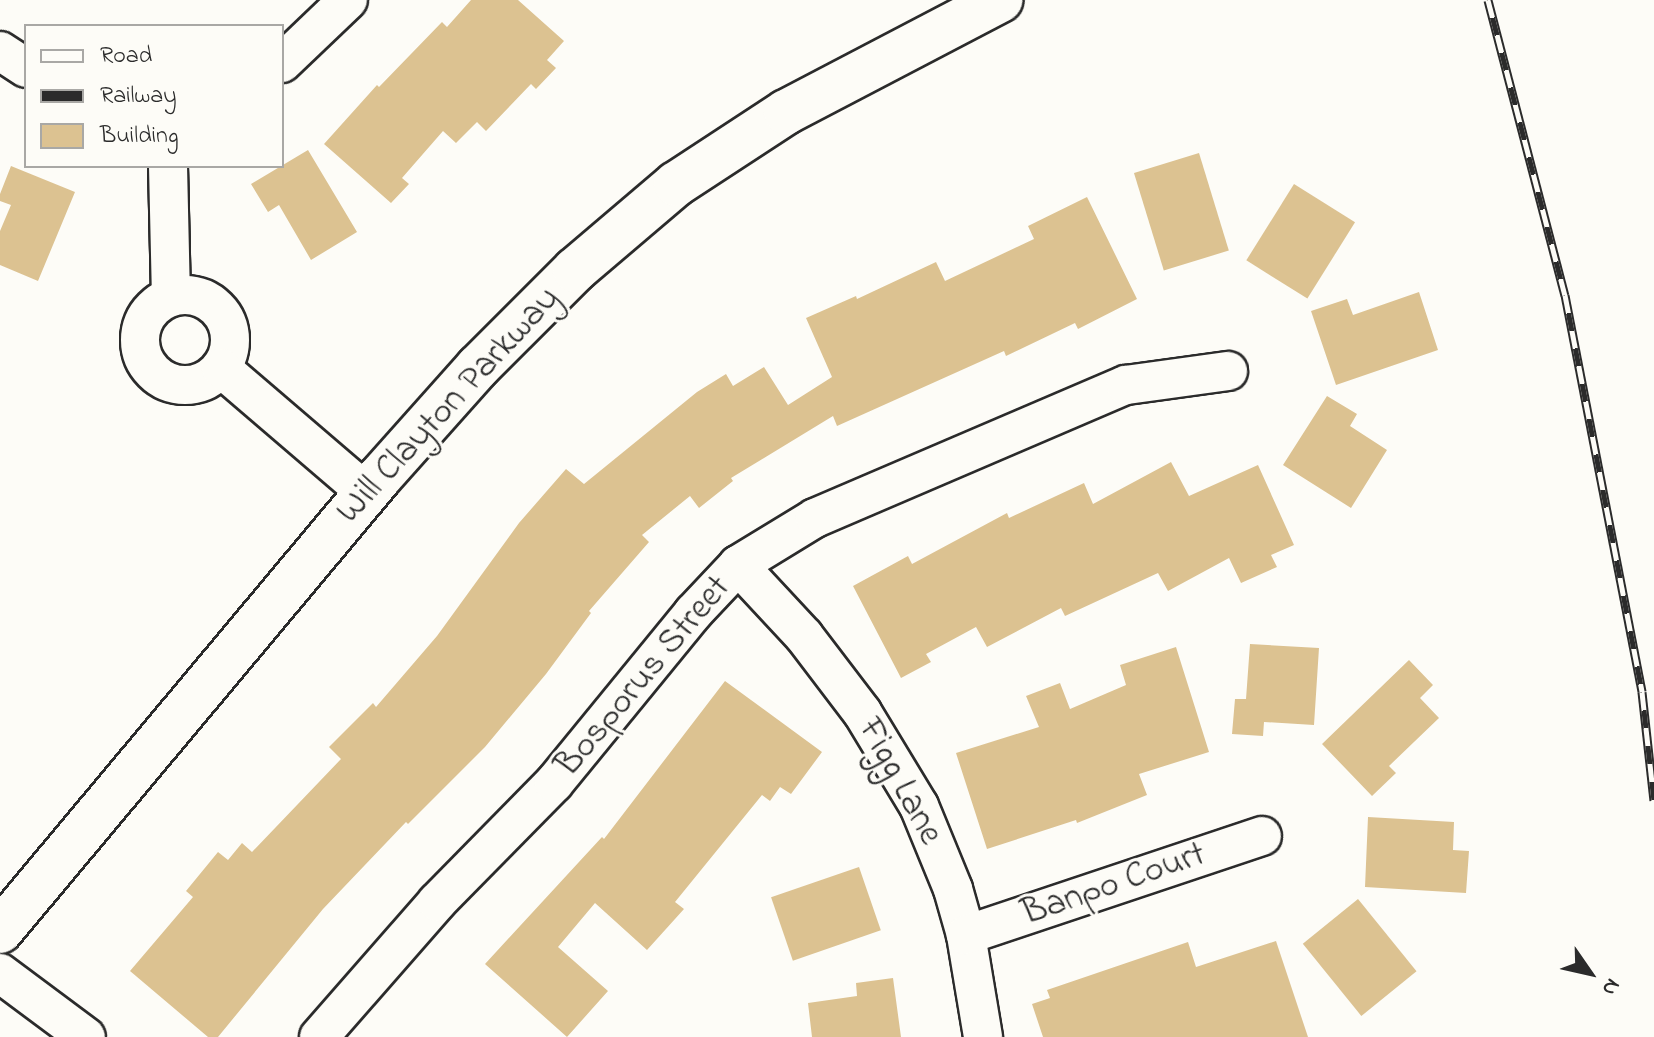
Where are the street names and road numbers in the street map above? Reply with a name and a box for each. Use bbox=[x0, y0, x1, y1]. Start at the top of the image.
street label: Will Clayton Parkway bbox=[328, 279, 570, 533]
street label: Bosporus Street bbox=[547, 568, 741, 786]
street label: Figg Lane bbox=[847, 711, 951, 853]
street label: Banpo Court bbox=[1017, 833, 1211, 937]

